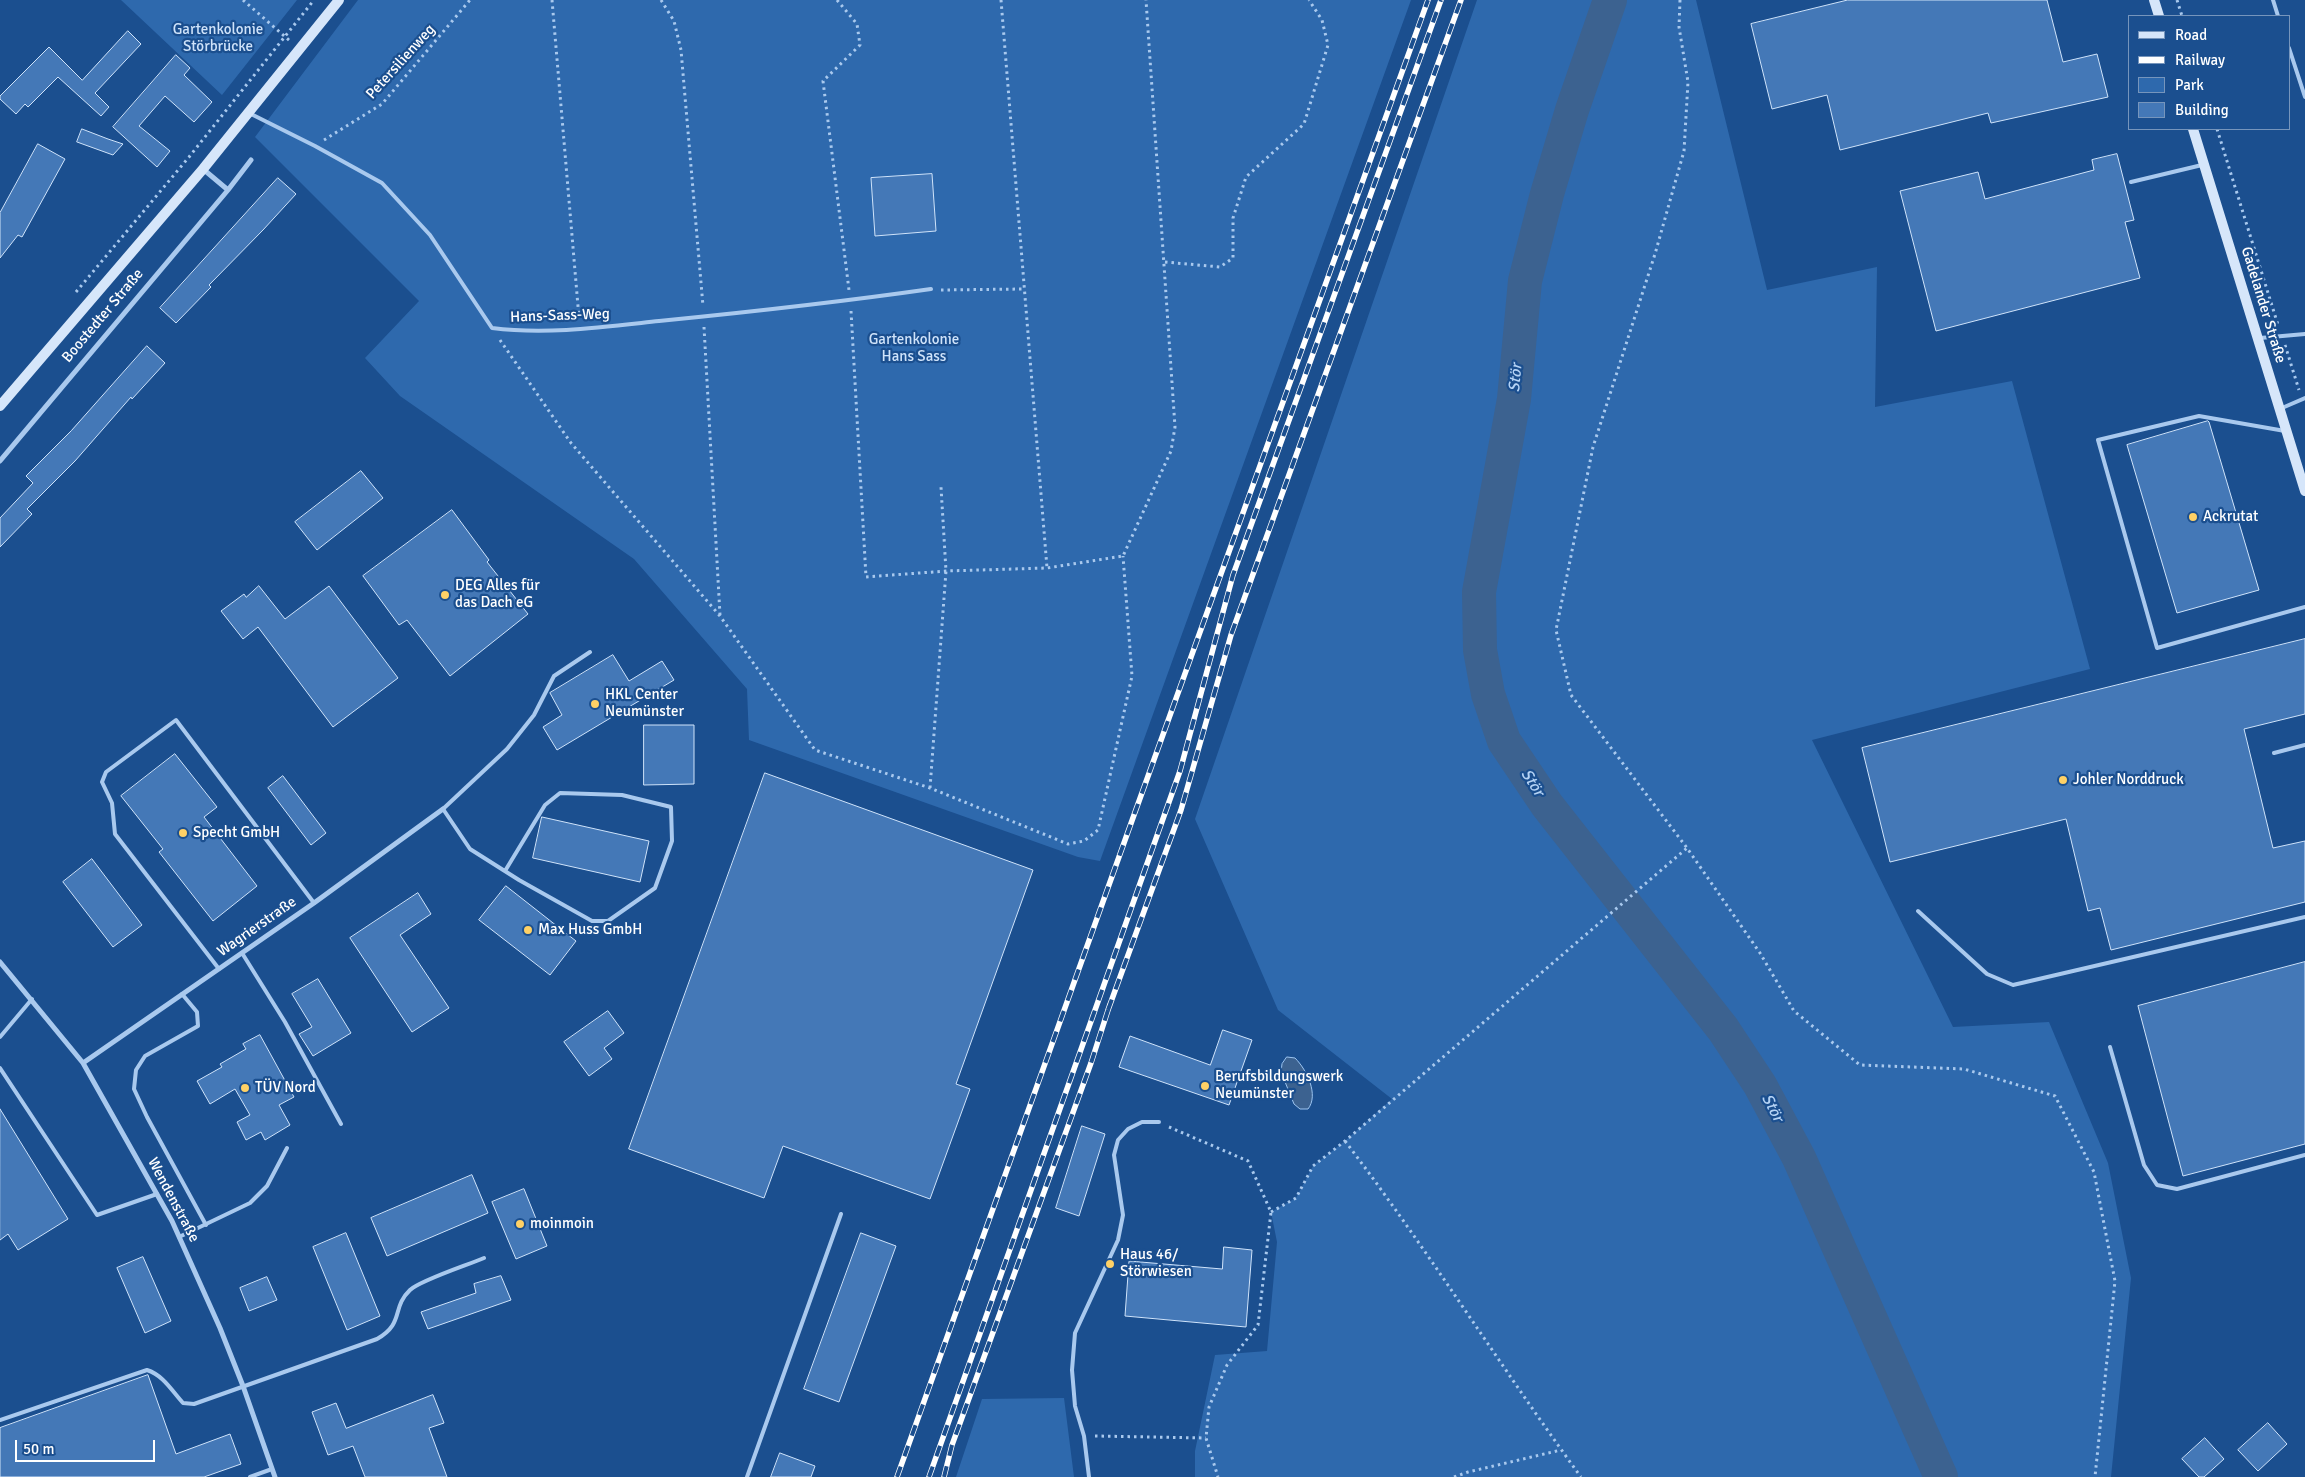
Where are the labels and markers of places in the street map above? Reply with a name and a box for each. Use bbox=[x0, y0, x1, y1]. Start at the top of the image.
place label: Ackrutat bbox=[2203, 508, 2258, 526]
marker: Ackrutat bbox=[2187, 511, 2199, 523]
place label: DEG Alles für das Dach eG bbox=[455, 577, 540, 612]
marker: DEG Alles für das Dach eG bbox=[439, 589, 451, 601]
place label: HKL Center Neumünster bbox=[605, 686, 684, 721]
marker: HKL Center Neumünster bbox=[589, 698, 601, 710]
place label: Johler Norddruck bbox=[2073, 771, 2184, 789]
marker: Johler Norddruck bbox=[2057, 774, 2069, 786]
place label: Specht GmbH bbox=[193, 824, 280, 842]
marker: Specht GmbH bbox=[177, 827, 189, 839]
place label: Max Huss GmbH bbox=[538, 921, 642, 939]
marker: Max Huss GmbH bbox=[522, 924, 534, 936]
place label: Berufsbildungswerk Neumünster bbox=[1215, 1068, 1343, 1103]
place label: TÜV Nord bbox=[255, 1079, 316, 1097]
marker: Berufsbildungswerk Neumünster bbox=[1199, 1080, 1211, 1092]
marker: TÜV Nord bbox=[239, 1082, 251, 1094]
place label: moinmoin bbox=[530, 1215, 594, 1233]
marker: moinmoin bbox=[514, 1218, 526, 1230]
place label: Haus 46/ Störwiesen bbox=[1120, 1246, 1192, 1281]
marker: Haus 46/ Störwiesen bbox=[1104, 1258, 1116, 1270]

